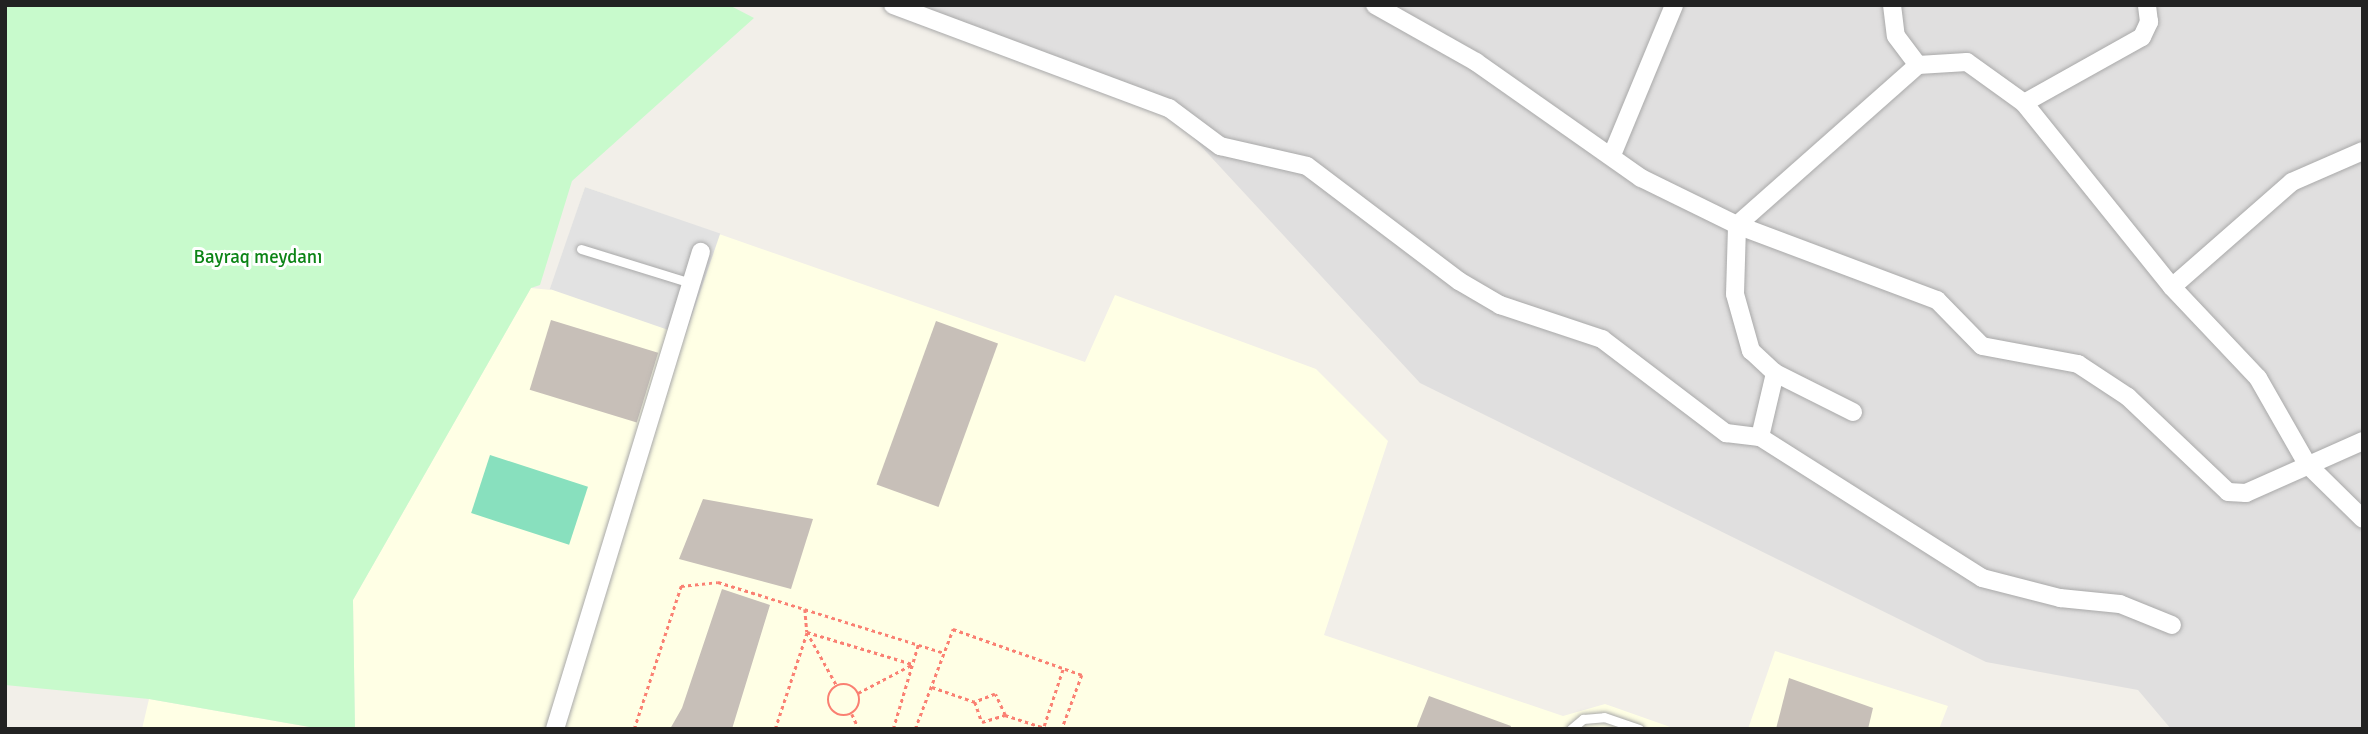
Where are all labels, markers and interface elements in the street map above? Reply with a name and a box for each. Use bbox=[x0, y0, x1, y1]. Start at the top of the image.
park label: Bayraq meydanı bbox=[194, 247, 322, 269]

